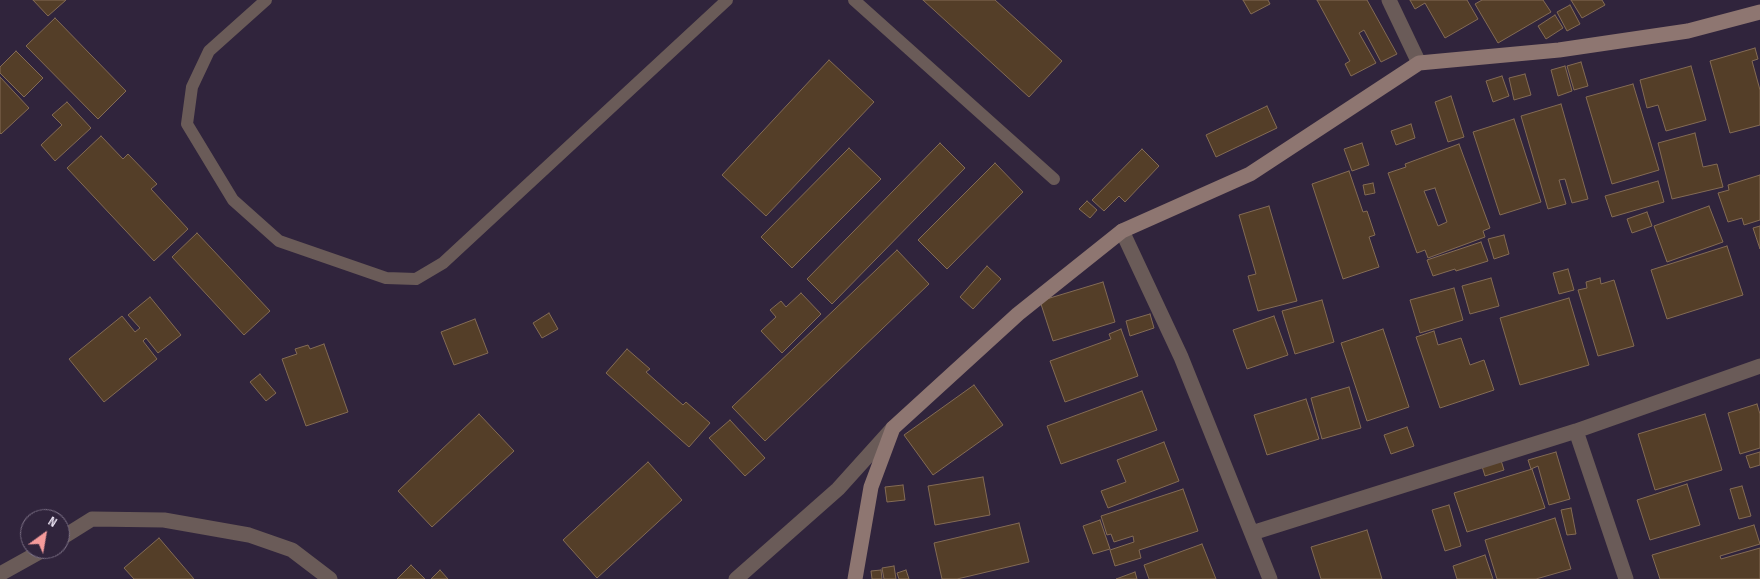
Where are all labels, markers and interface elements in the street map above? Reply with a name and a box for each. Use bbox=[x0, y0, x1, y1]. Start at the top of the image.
north arrow bbox=[20, 509, 70, 559]
text: N bbox=[45, 513, 60, 531]

